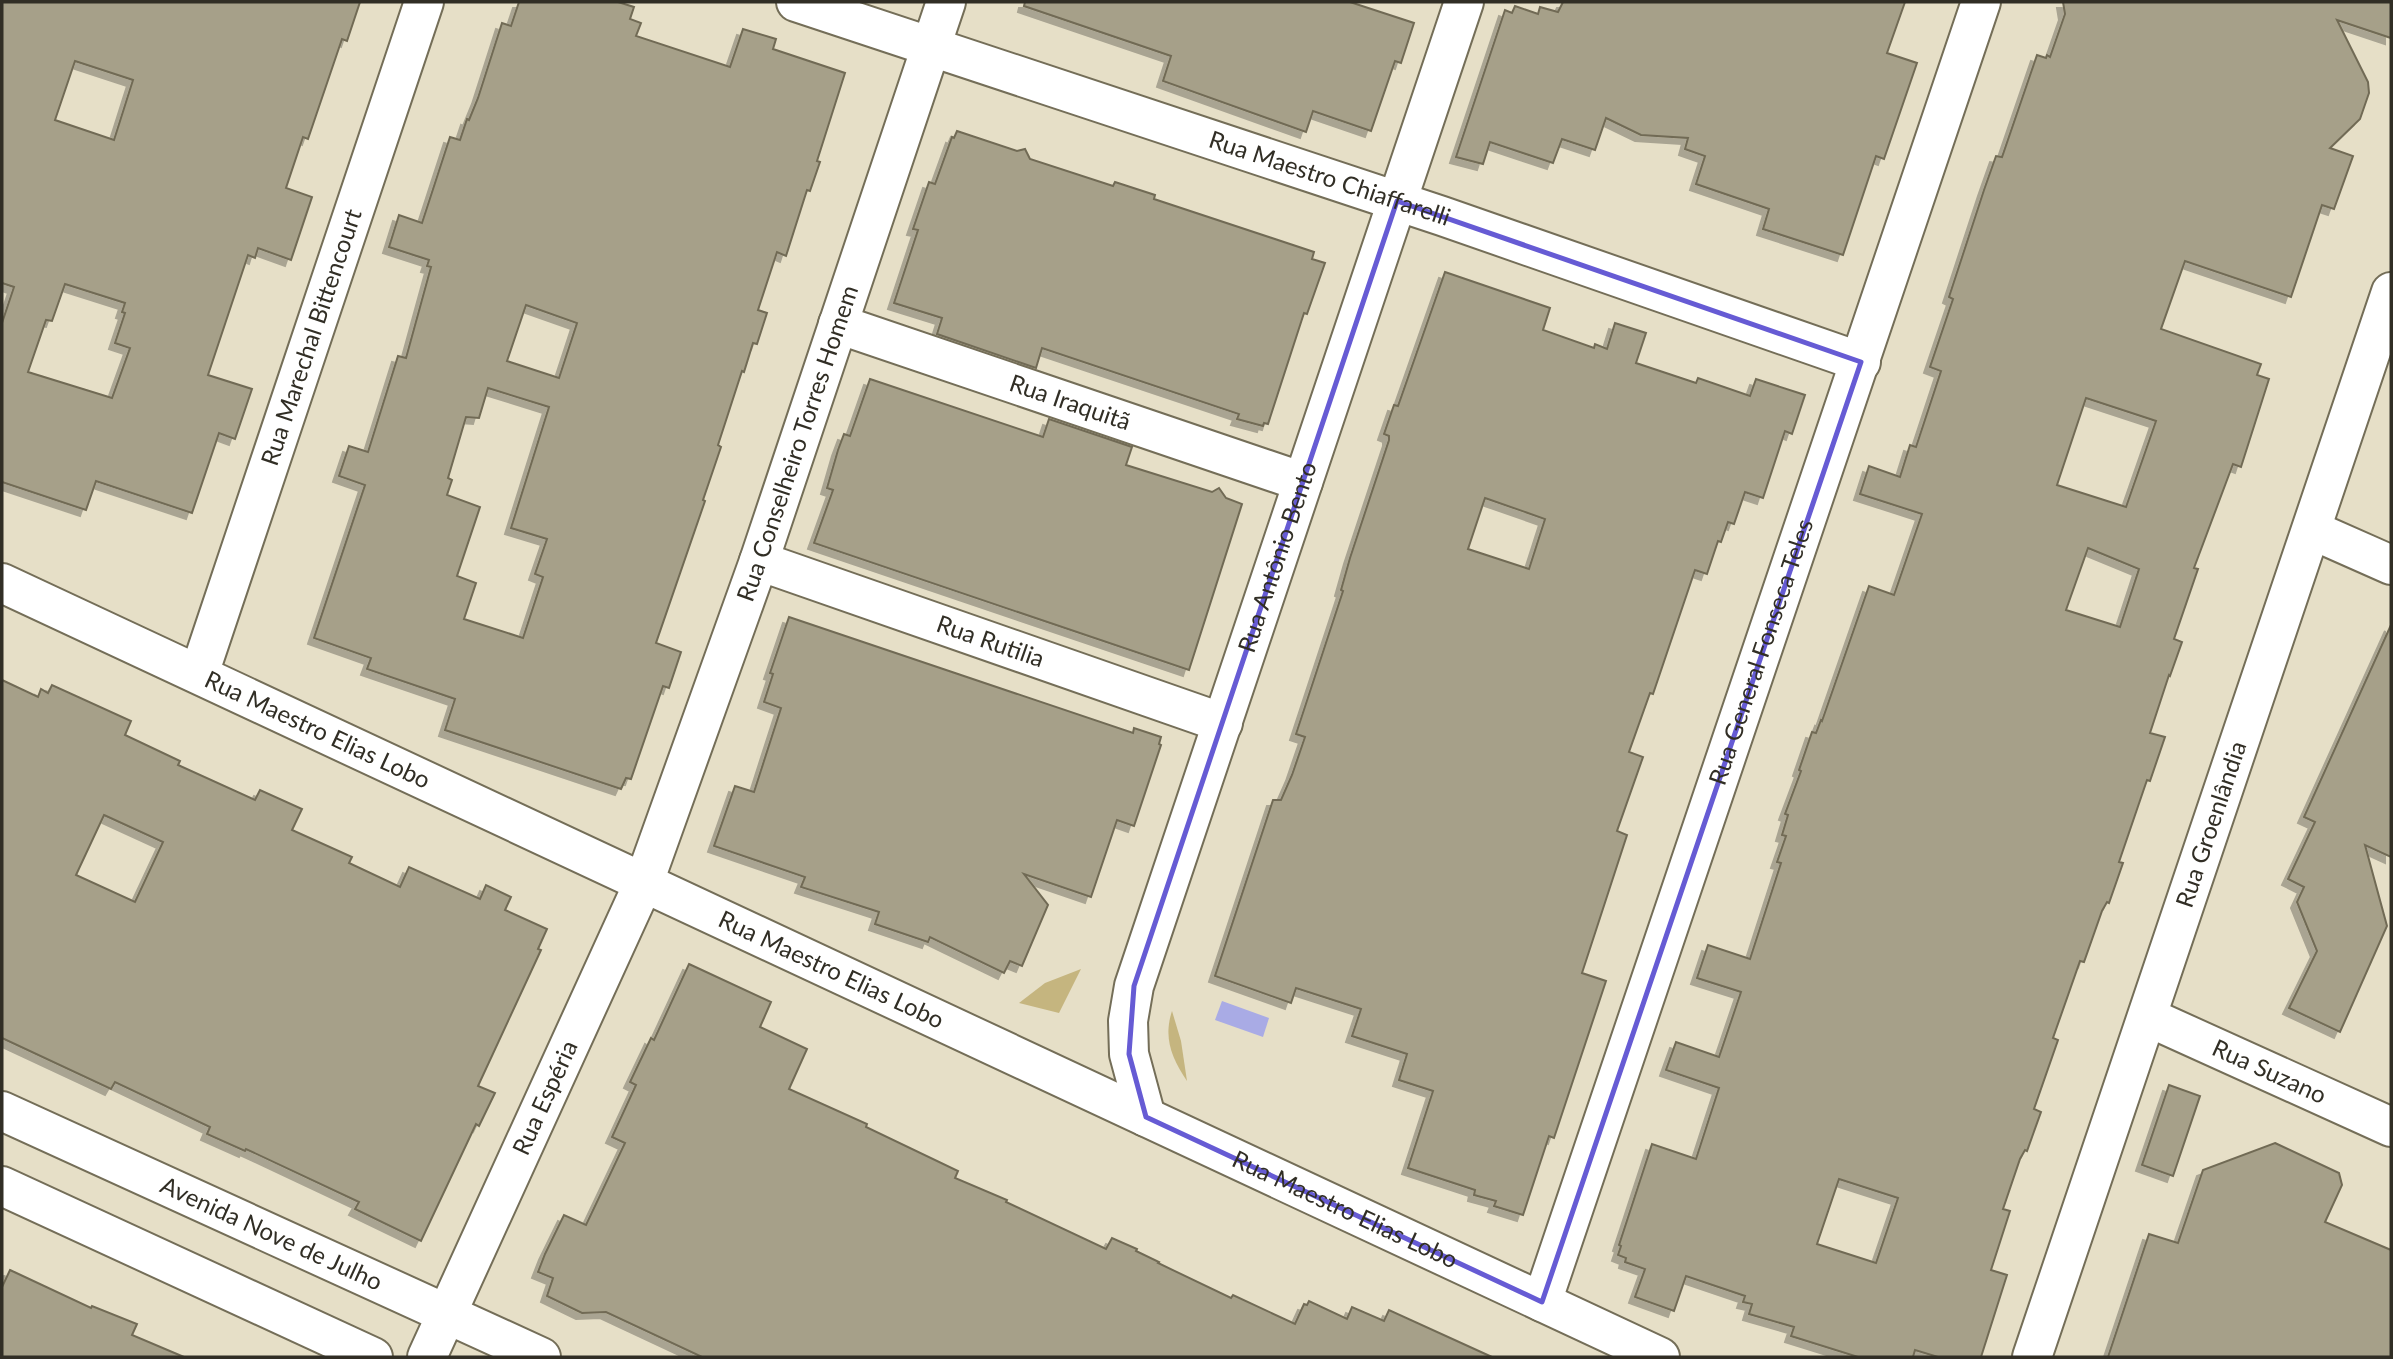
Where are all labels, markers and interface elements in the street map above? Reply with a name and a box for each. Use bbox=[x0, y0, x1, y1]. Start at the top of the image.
street label: Rua Maestro Chiaffarelli bbox=[1206, 124, 1455, 231]
street label: Rua Marechal Bittencourt bbox=[254, 205, 367, 469]
street label: Rua Conselheiro Torres Homem bbox=[730, 281, 863, 605]
street label: Rua Iraquitã bbox=[1006, 367, 1135, 435]
street label: Rua Antônio Bento bbox=[1231, 458, 1322, 656]
street label: Rua General Fonseca Teles bbox=[1702, 515, 1818, 788]
street label: Rua Rutilia bbox=[933, 608, 1049, 673]
street label: Rua Maestro Elias Lobo bbox=[201, 664, 435, 794]
street label: Rua Groenlândia bbox=[2169, 737, 2252, 911]
street label: Rua Maestro Elias Lobo bbox=[714, 904, 949, 1034]
street label: Rua Suzano bbox=[2208, 1032, 2331, 1109]
street label: Rua Espéria bbox=[505, 1035, 583, 1159]
street label: Rua Maestro Elias Lobo bbox=[1228, 1143, 1463, 1274]
street label: Avenida Nove de Julho bbox=[157, 1169, 387, 1296]

